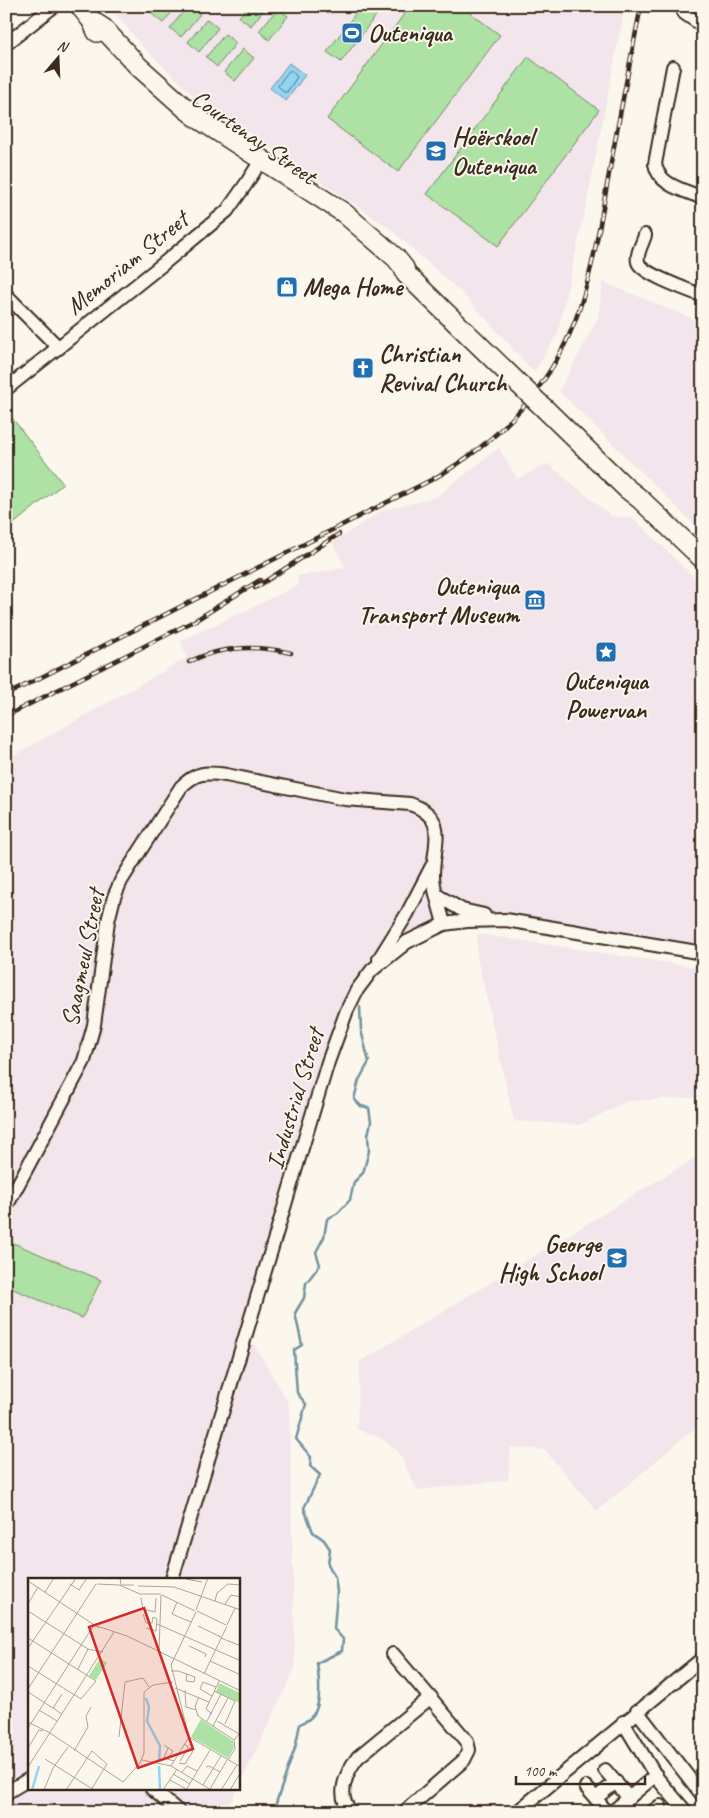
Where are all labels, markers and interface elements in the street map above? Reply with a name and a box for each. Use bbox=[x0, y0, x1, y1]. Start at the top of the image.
place label: Outeniqua bbox=[368, 17, 454, 49]
sports icon: Outeniqua bbox=[340, 21, 364, 45]
north arrow bbox=[32, 32, 82, 82]
text: N bbox=[55, 37, 71, 56]
street label: Courtenay Street bbox=[185, 82, 325, 193]
place label: Hoërskool Outeniqua bbox=[452, 121, 538, 182]
school or university icon: Hoërskool Outeniqua bbox=[424, 139, 448, 163]
street label: Memoriam Street bbox=[59, 202, 197, 322]
place label: Mega Home bbox=[303, 271, 405, 303]
shop icon: Mega Home bbox=[275, 275, 299, 299]
place label: Christian Revival Church bbox=[379, 338, 508, 399]
church icon: Christian Revival Church bbox=[351, 356, 375, 380]
place label: Outeniqua Transport Museum bbox=[358, 570, 521, 631]
museum icon: Outeniqua Transport Museum bbox=[523, 588, 547, 612]
place icon: Outeniqua Powervan bbox=[594, 640, 618, 664]
place label: Outeniqua Powervan bbox=[564, 665, 650, 726]
street label: Saagmeul Street bbox=[54, 883, 113, 1029]
street label: Industrial Street bbox=[258, 1021, 333, 1173]
place label: George High School bbox=[498, 1228, 606, 1289]
school or university icon: George High School bbox=[605, 1246, 629, 1270]
inset map bbox=[28, 1578, 240, 1790]
scale bar bbox=[516, 1753, 645, 1785]
text: 100 m bbox=[524, 1762, 558, 1781]

